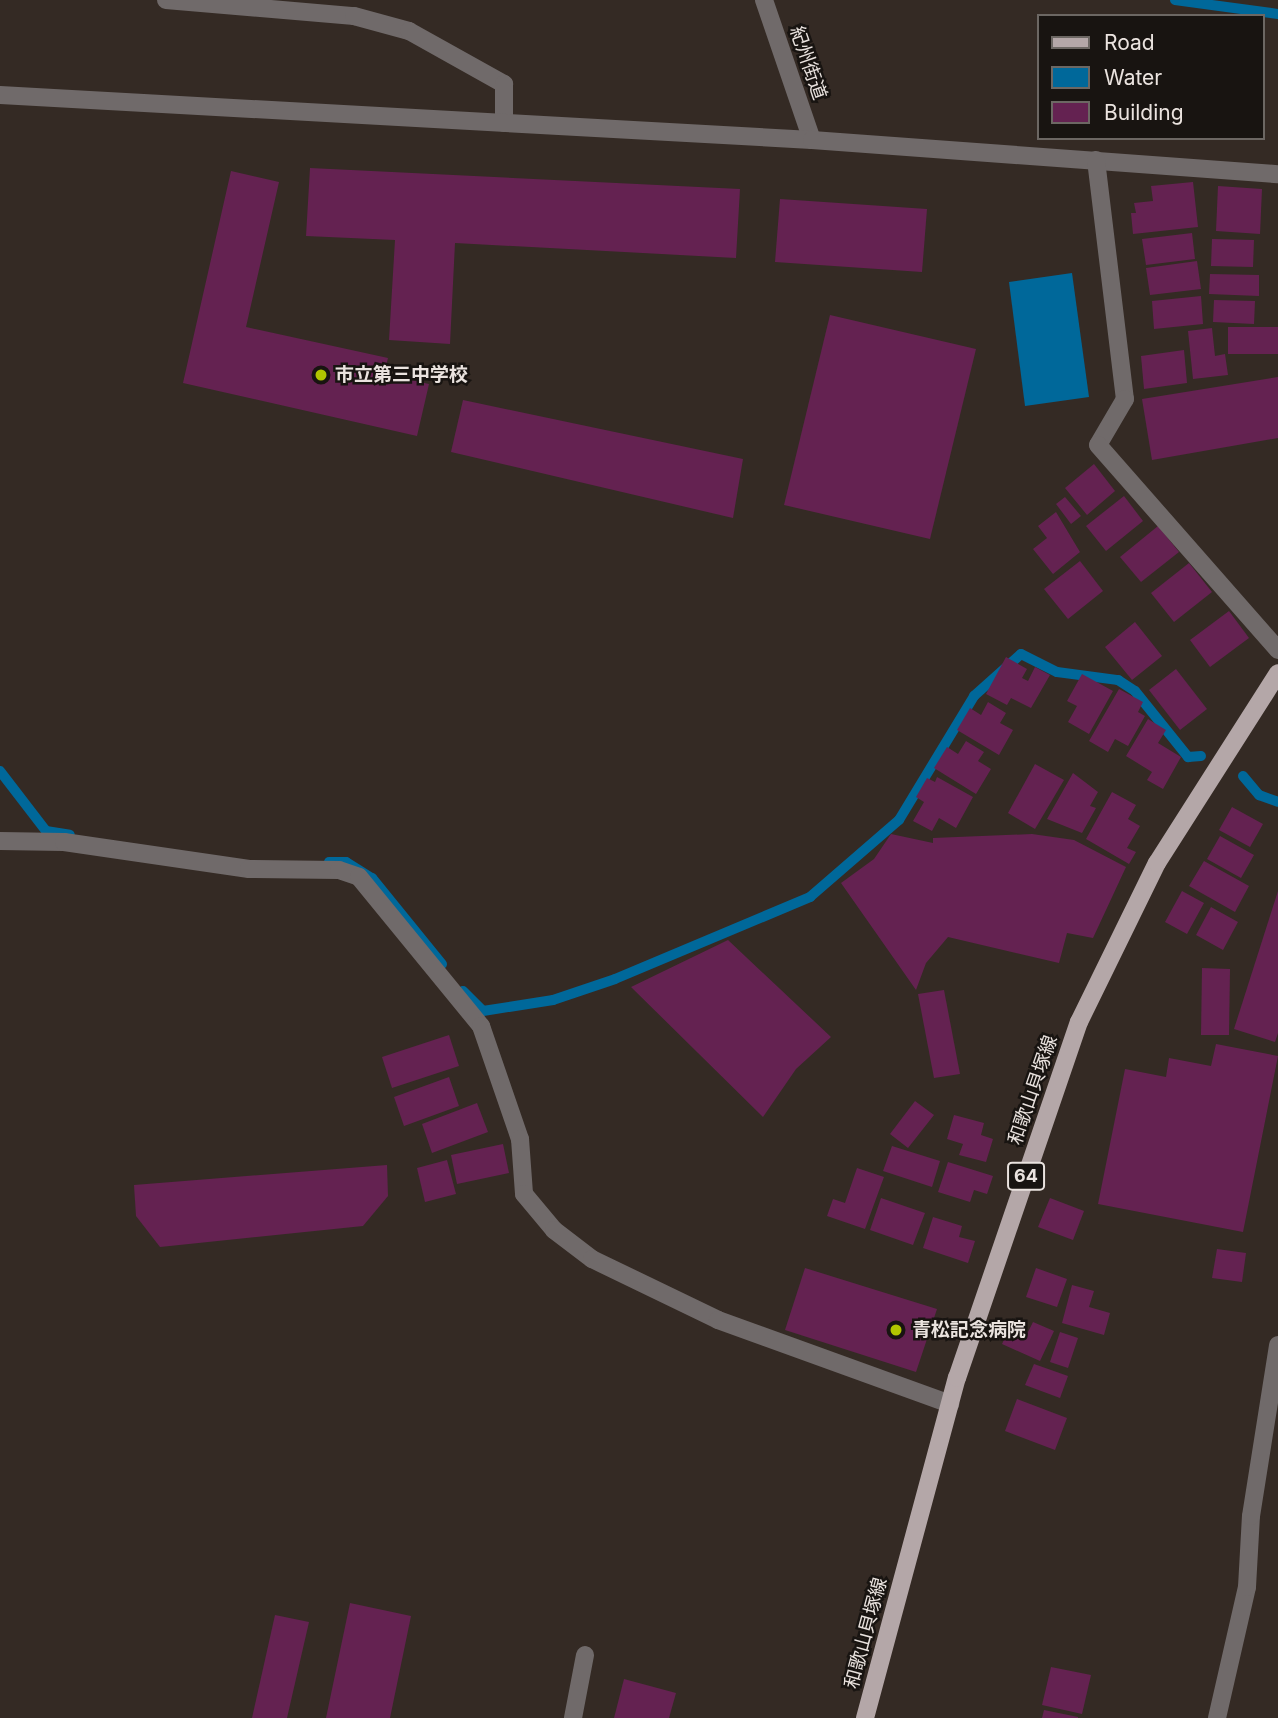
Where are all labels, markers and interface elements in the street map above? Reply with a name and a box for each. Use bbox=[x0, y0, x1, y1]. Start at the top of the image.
legend bbox=[1036, 14, 1264, 140]
street label: 紀州街道 bbox=[785, 23, 831, 103]
text: Road bbox=[1104, 30, 1155, 55]
text: Water bbox=[1104, 65, 1162, 90]
text: Building bbox=[1104, 100, 1184, 125]
place label: 市立第三中学校 bbox=[335, 364, 468, 386]
marker: 市立第三中学校 bbox=[313, 367, 329, 383]
street label: 和歌山貝塚線 bbox=[1004, 1032, 1062, 1148]
road number: 64 bbox=[1007, 1162, 1045, 1190]
place label: 青松記念病院 bbox=[912, 1319, 1026, 1341]
marker: 青松記念病院 bbox=[886, 1320, 906, 1340]
street label: 和歌山貝塚線 bbox=[840, 1575, 892, 1691]

